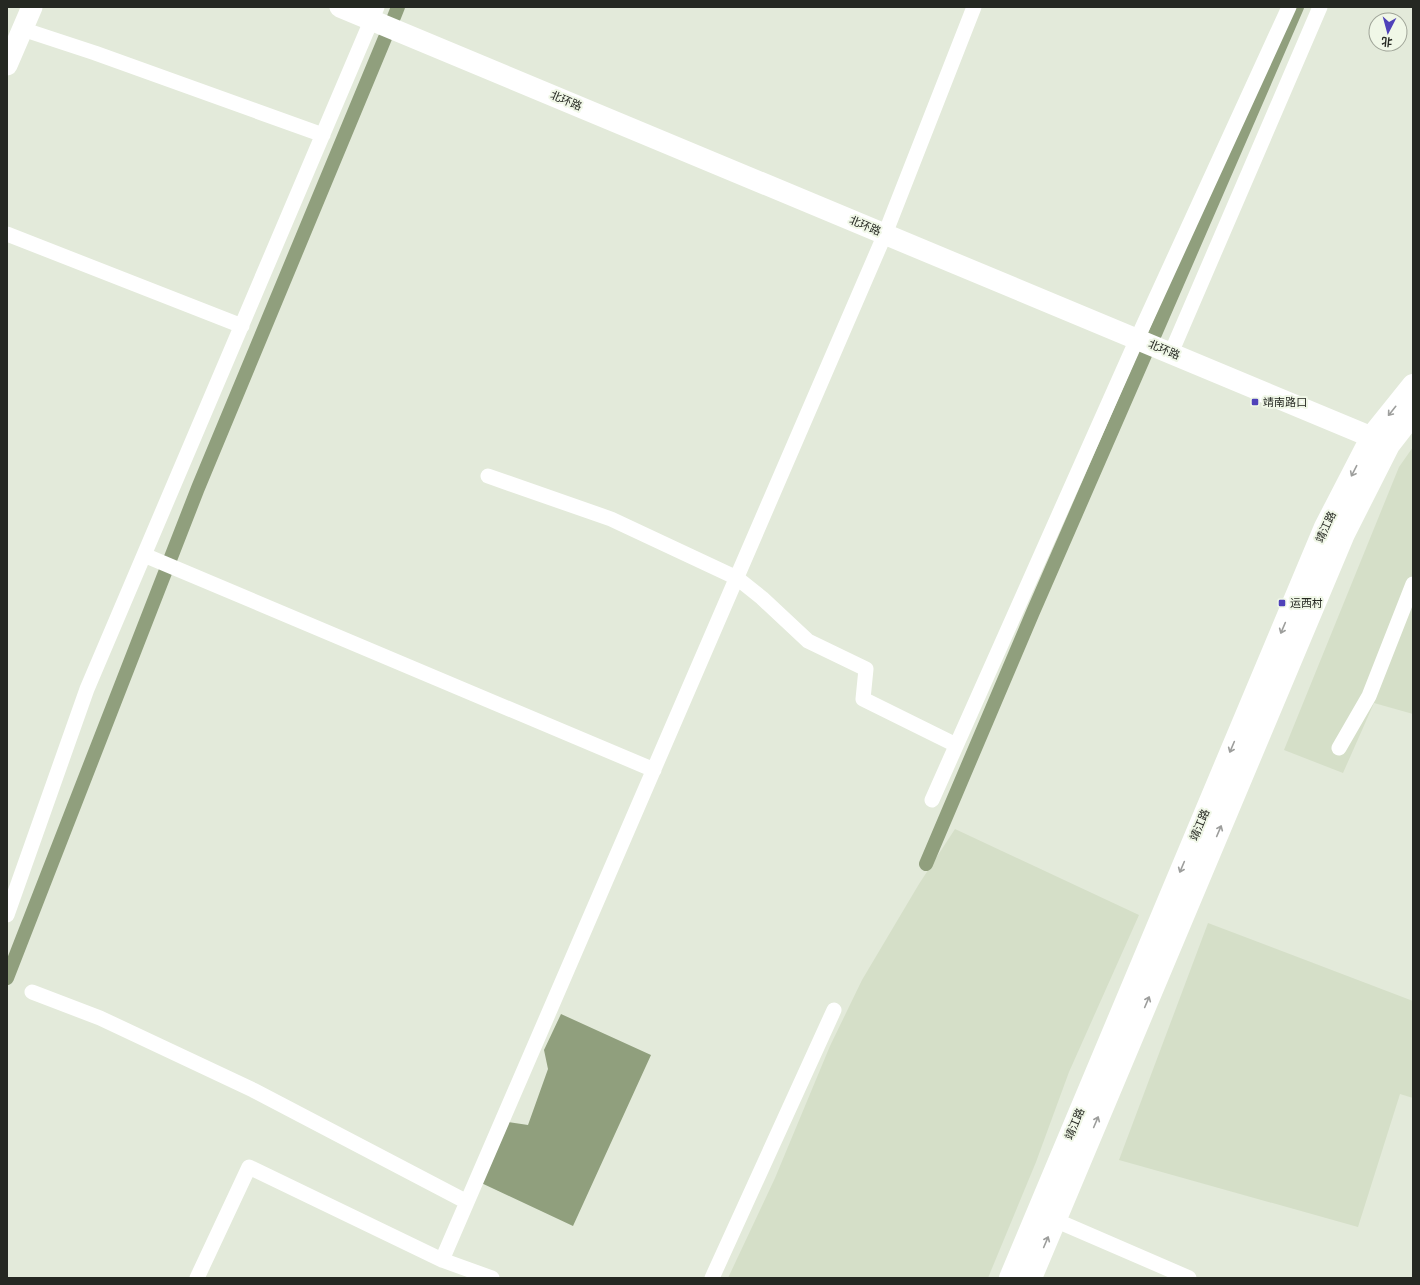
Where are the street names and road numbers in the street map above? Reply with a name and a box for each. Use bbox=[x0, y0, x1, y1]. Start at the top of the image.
street label: 北环路 bbox=[548, 88, 584, 114]
street label: 北环路 bbox=[847, 213, 883, 239]
street label: 北环路 bbox=[1146, 337, 1182, 363]
street label: 靖江路 bbox=[1312, 509, 1340, 545]
street label: 靖江路 bbox=[1187, 807, 1213, 843]
street label: 靖江路 bbox=[1062, 1106, 1088, 1142]

